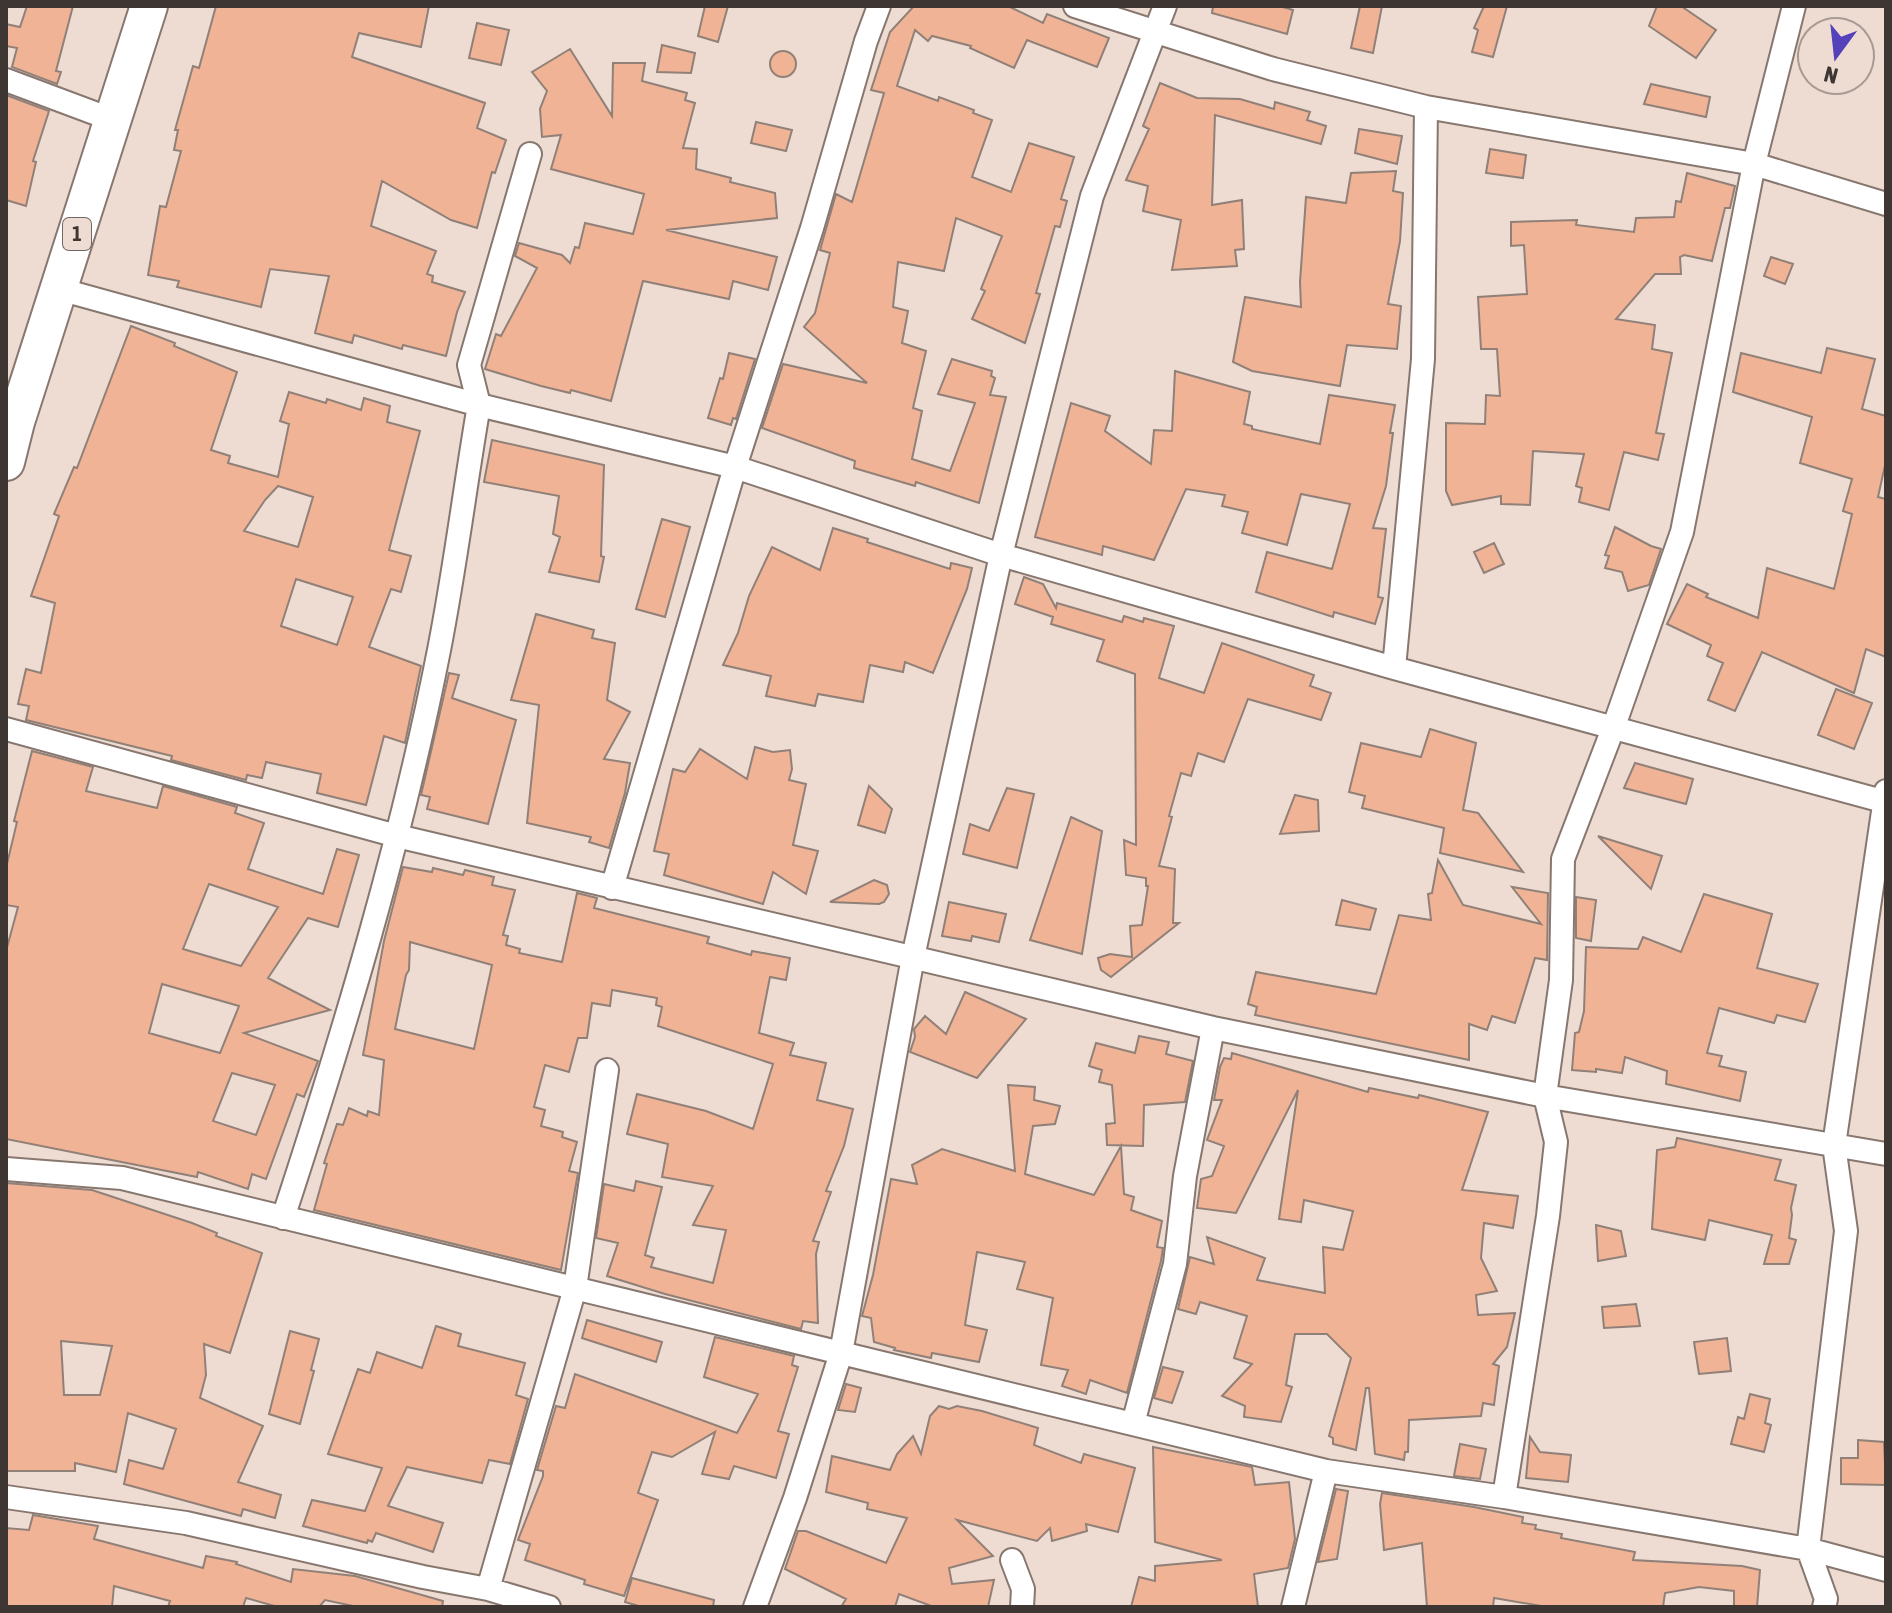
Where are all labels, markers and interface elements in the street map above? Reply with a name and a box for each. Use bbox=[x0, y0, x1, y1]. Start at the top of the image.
north arrow bbox=[1796, 16, 1876, 96]
text: N bbox=[1821, 61, 1840, 90]
road number: 1 bbox=[63, 218, 91, 250]

